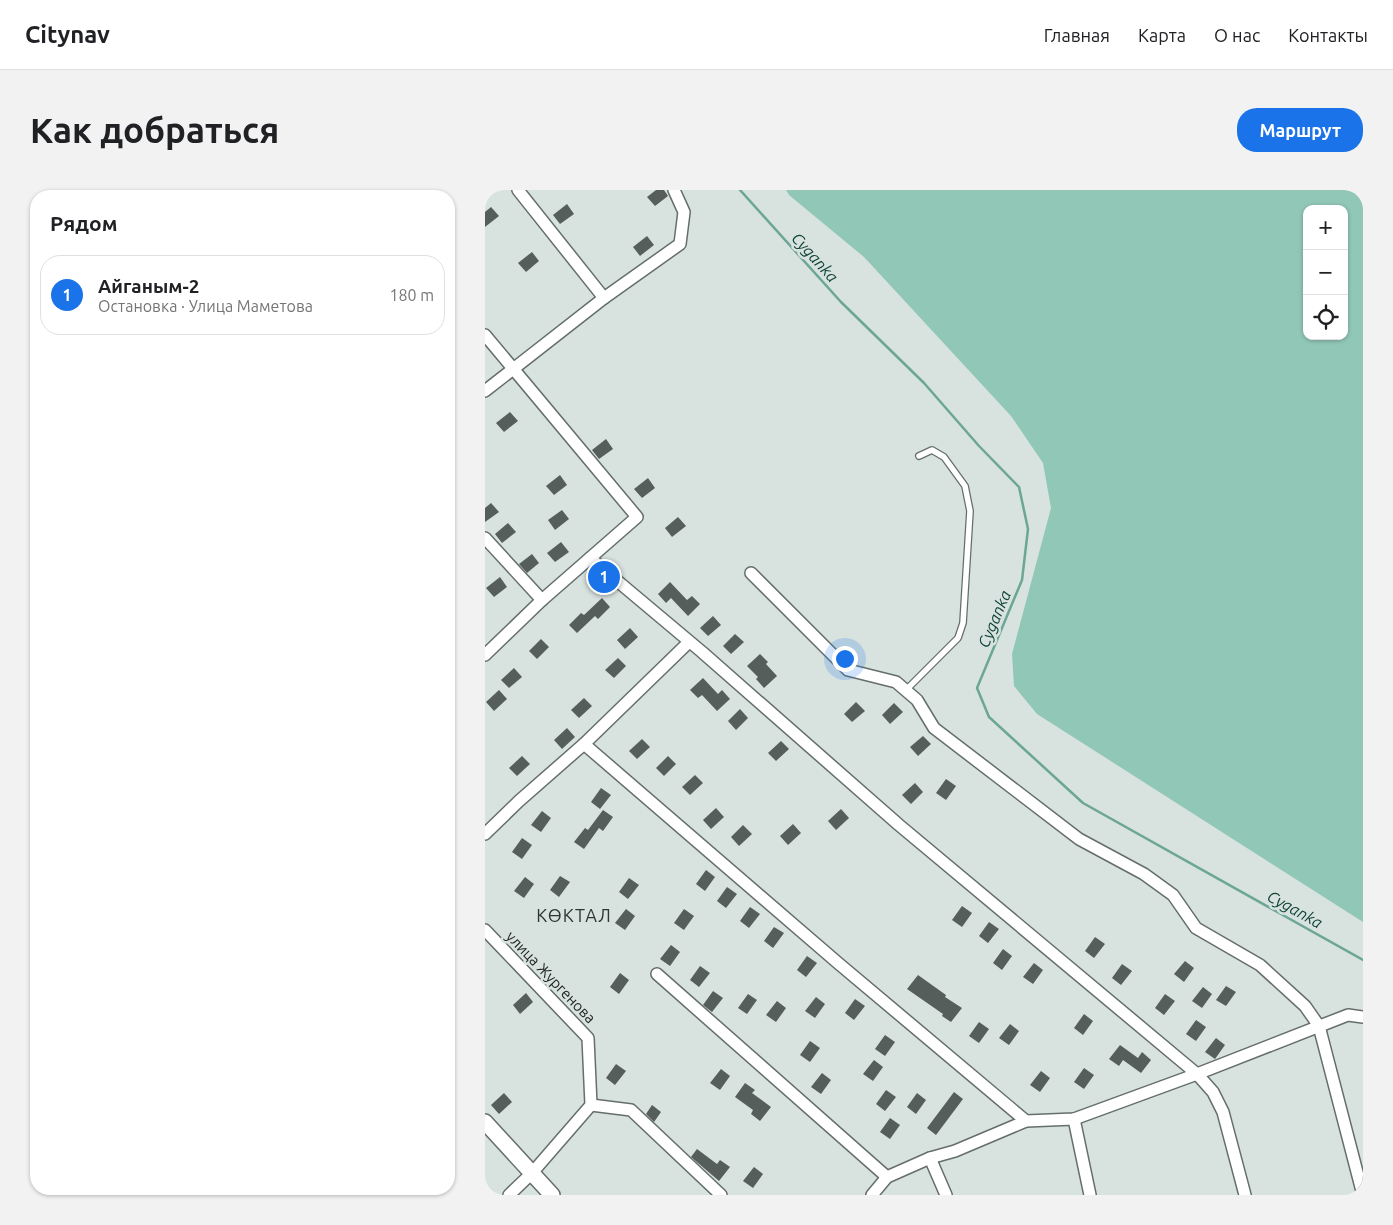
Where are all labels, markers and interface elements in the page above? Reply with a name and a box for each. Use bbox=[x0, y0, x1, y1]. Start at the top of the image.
text: Citynav bbox=[25, 21, 110, 48]
text: Главная bbox=[1044, 25, 1110, 45]
text: Карта bbox=[1138, 25, 1186, 45]
text: О нас bbox=[1214, 25, 1260, 45]
text: Контакты bbox=[1288, 25, 1368, 45]
button: Маршрут bbox=[1237, 108, 1363, 152]
text: Как добраться bbox=[30, 110, 279, 150]
map controls bbox=[1303, 205, 1348, 340]
button: + bbox=[1303, 205, 1348, 250]
text: Рядом bbox=[50, 211, 118, 235]
water label: Cyganka bbox=[788, 229, 842, 286]
button: − bbox=[1303, 250, 1348, 295]
text: Айганым-2 bbox=[98, 275, 199, 297]
text: 1 bbox=[62, 286, 72, 304]
text: 180 m bbox=[389, 286, 434, 304]
button: locate bbox=[1303, 295, 1348, 340]
text: Остановка · Улица Маметова bbox=[98, 297, 313, 315]
pin: 1 bbox=[588, 558, 620, 596]
water label: Cyganka bbox=[974, 587, 1014, 650]
your location bbox=[832, 646, 858, 672]
water label: Cyganka bbox=[1264, 887, 1326, 932]
district label: КӨКТАЛ bbox=[536, 905, 612, 925]
street label: улица Жургенова bbox=[503, 928, 599, 1026]

